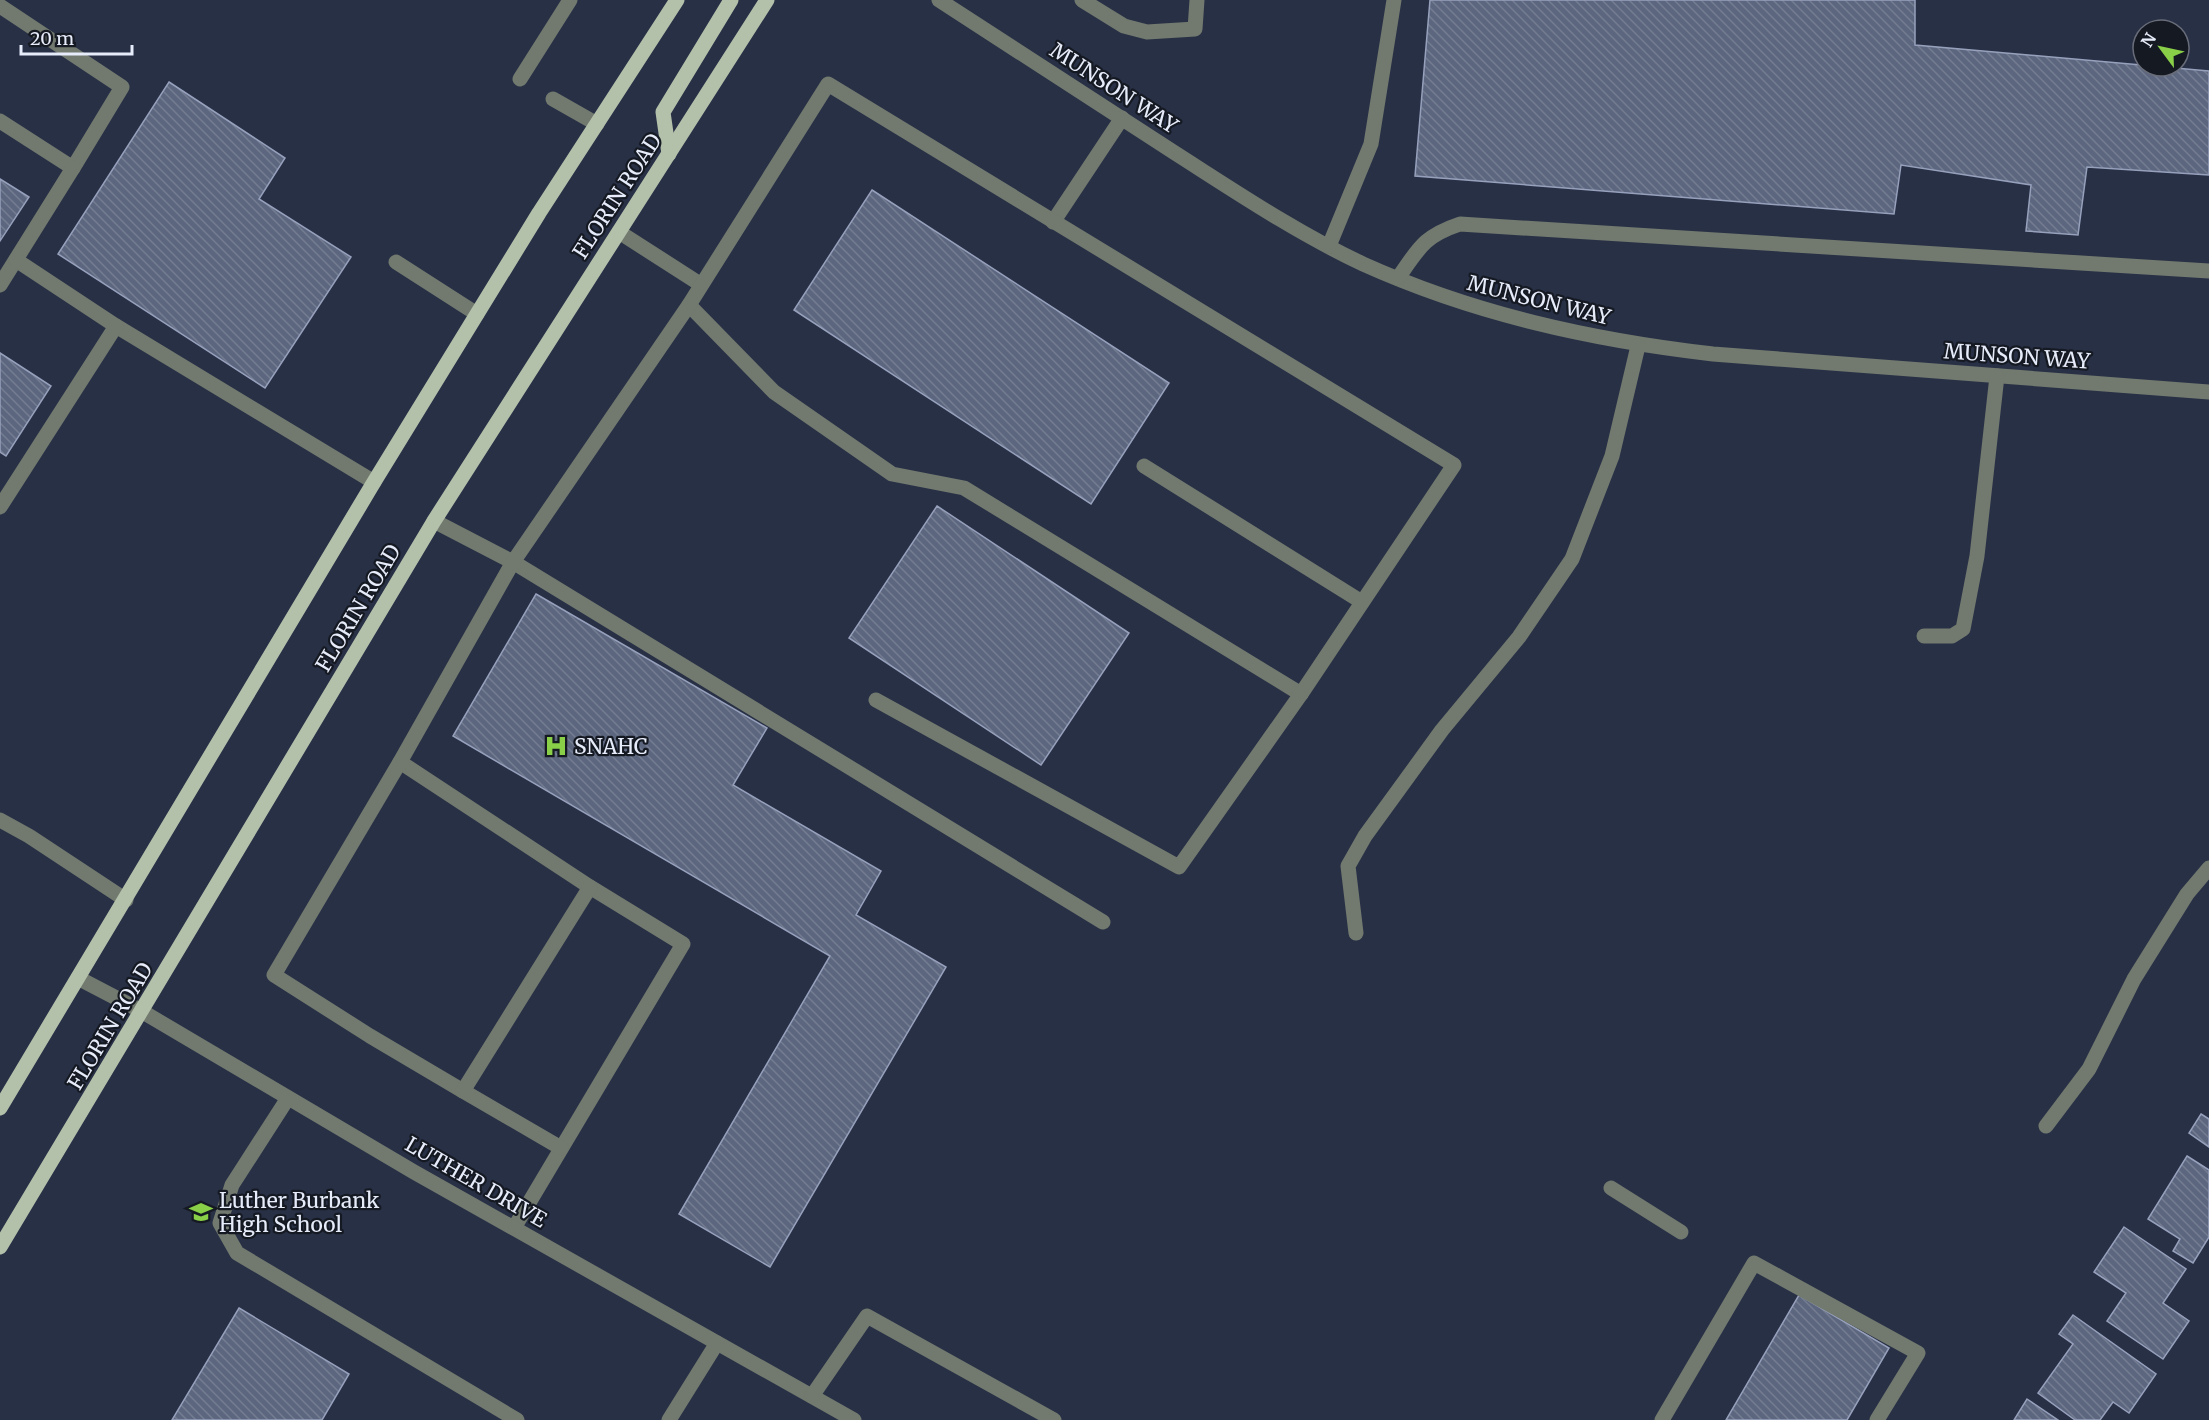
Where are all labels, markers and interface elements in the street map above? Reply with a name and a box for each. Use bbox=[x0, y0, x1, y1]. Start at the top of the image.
scale bar bbox=[21, 18, 132, 56]
north arrow bbox=[2131, 18, 2191, 78]
text: 20 m bbox=[30, 27, 74, 50]
text: N bbox=[2137, 29, 2160, 51]
street label: MUNSON WAY bbox=[1045, 37, 1183, 140]
street label: FLORIN ROAD bbox=[567, 128, 668, 264]
street label: MUNSON WAY bbox=[1464, 269, 1614, 331]
street label: MUNSON WAY bbox=[1943, 337, 2092, 375]
street label: FLORIN ROAD bbox=[309, 539, 407, 677]
hospital icon: SNAHC bbox=[543, 733, 569, 759]
place label: SNAHC bbox=[574, 733, 648, 760]
street label: FLORIN ROAD bbox=[61, 957, 159, 1095]
street label: LUTHER DRIVE bbox=[400, 1131, 552, 1234]
place label: Luther Burbank High School bbox=[219, 1187, 380, 1238]
school or university icon: Luther Burbank High School bbox=[188, 1199, 214, 1225]

